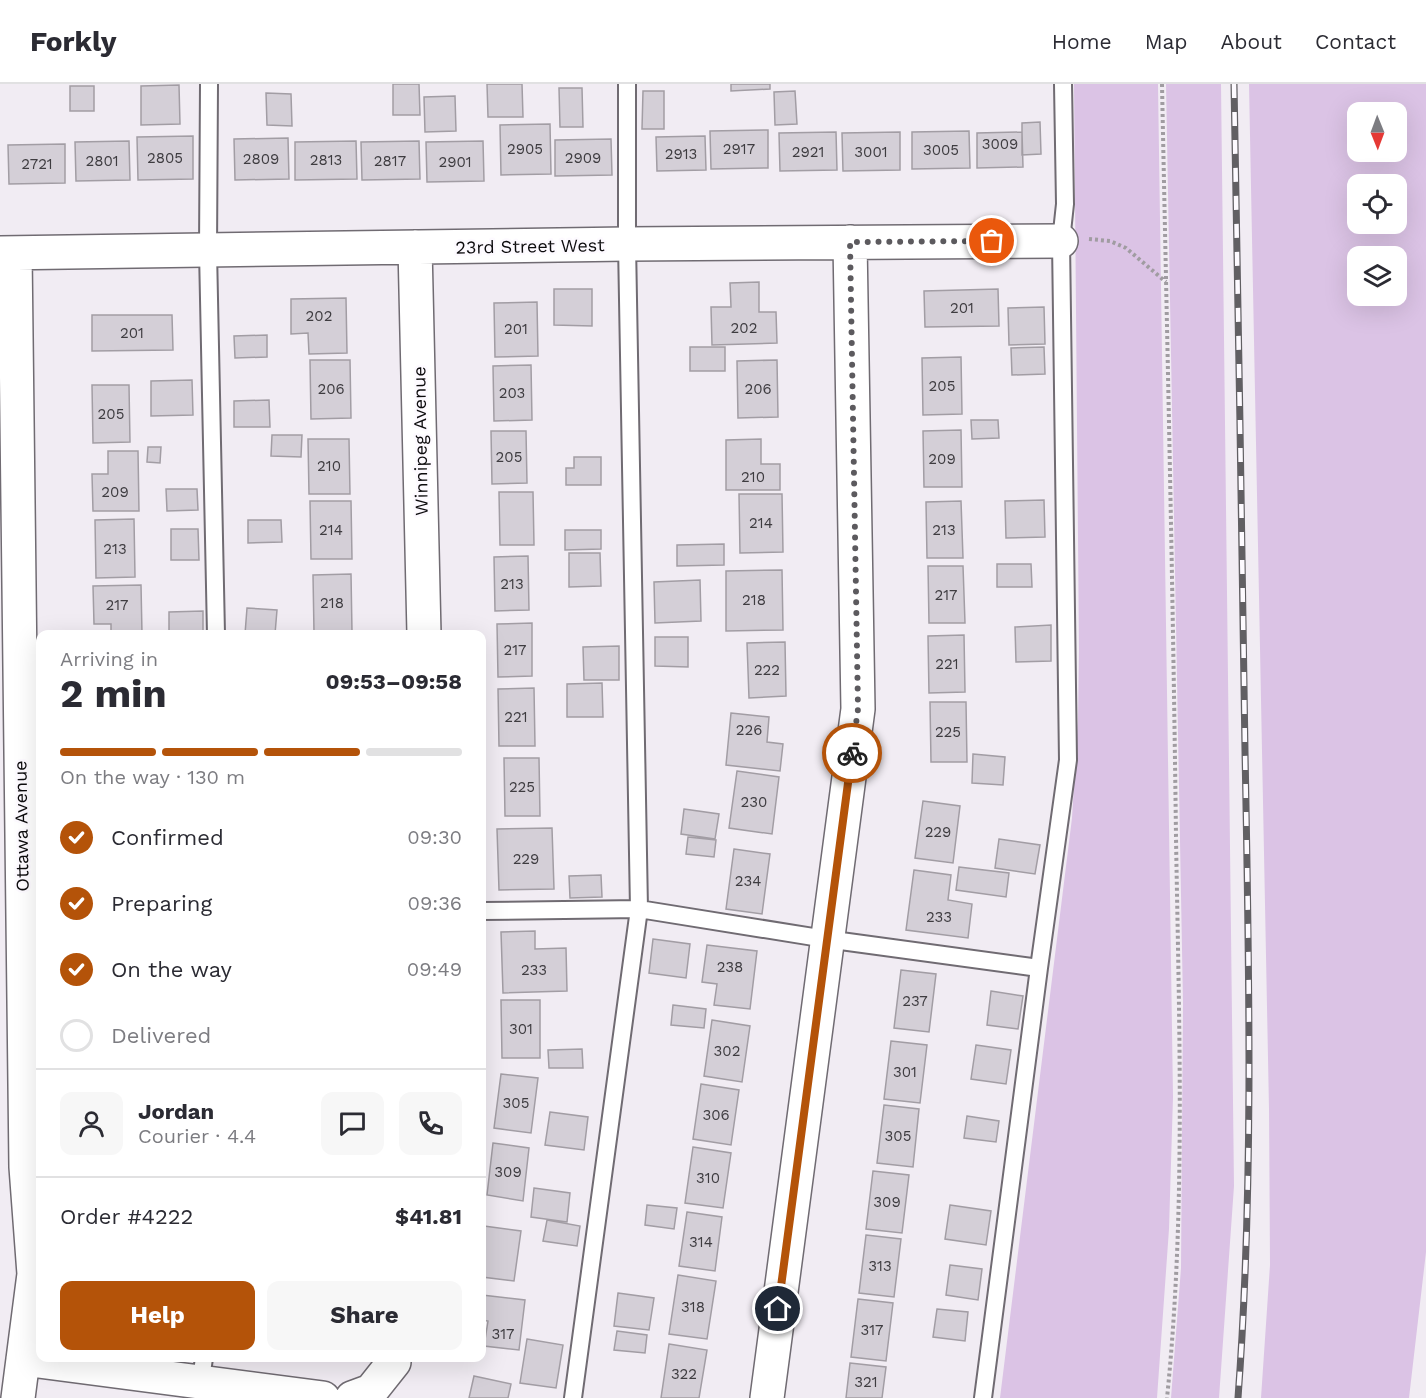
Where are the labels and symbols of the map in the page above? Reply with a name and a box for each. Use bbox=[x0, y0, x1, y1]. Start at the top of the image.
north arrow bbox=[1347, 102, 1407, 162]
house number: 3009 bbox=[982, 135, 1018, 153]
house number: 2905 bbox=[507, 140, 543, 158]
house number: 2917 bbox=[723, 140, 755, 158]
house number: 3005 bbox=[923, 141, 959, 159]
house number: 2921 bbox=[792, 143, 824, 161]
house number: 3001 bbox=[854, 143, 888, 161]
house number: 2913 bbox=[665, 145, 697, 163]
house number: 2805 bbox=[147, 149, 183, 167]
house number: 2909 bbox=[565, 149, 601, 167]
house number: 2809 bbox=[243, 150, 279, 168]
house number: 2813 bbox=[310, 151, 342, 169]
house number: 2801 bbox=[85, 152, 119, 170]
house number: 2817 bbox=[374, 152, 406, 170]
house number: 2901 bbox=[438, 153, 472, 171]
house number: 2721 bbox=[21, 155, 53, 173]
pin bbox=[966, 215, 1017, 266]
street label: 23rd Street West bbox=[455, 234, 605, 258]
house number: 201 bbox=[950, 299, 974, 317]
house number: 202 bbox=[306, 307, 332, 325]
house number: 202 bbox=[731, 319, 757, 337]
house number: 201 bbox=[504, 320, 528, 338]
house number: 201 bbox=[120, 324, 144, 342]
street label: Winnipeg Avenue bbox=[408, 366, 432, 516]
house number: 205 bbox=[929, 377, 955, 395]
house number: 206 bbox=[317, 380, 345, 398]
house number: 206 bbox=[744, 380, 772, 398]
house number: 203 bbox=[499, 384, 525, 402]
house number: 205 bbox=[98, 405, 124, 423]
house number: 205 bbox=[496, 448, 522, 466]
house number: 209 bbox=[928, 450, 956, 468]
house number: 210 bbox=[317, 457, 341, 475]
house number: 210 bbox=[741, 468, 765, 486]
house number: 209 bbox=[101, 483, 129, 501]
house number: 214 bbox=[749, 514, 773, 532]
house number: 214 bbox=[319, 521, 343, 539]
house number: 213 bbox=[932, 521, 956, 539]
house number: 213 bbox=[103, 540, 127, 558]
house number: 213 bbox=[500, 575, 524, 593]
house number: 217 bbox=[934, 586, 958, 604]
house number: 218 bbox=[742, 591, 766, 609]
house number: 218 bbox=[320, 594, 344, 612]
house number: 217 bbox=[105, 596, 129, 614]
house number: 217 bbox=[503, 641, 527, 659]
house number: 221 bbox=[935, 655, 959, 673]
house number: 222 bbox=[754, 661, 780, 679]
house number: 221 bbox=[504, 708, 528, 726]
house number: 226 bbox=[736, 721, 762, 739]
courier bbox=[822, 723, 882, 783]
house number: 225 bbox=[935, 723, 961, 741]
street label: Ottawa Avenue bbox=[9, 760, 33, 892]
house number: 225 bbox=[509, 778, 535, 796]
house number: 230 bbox=[741, 793, 767, 811]
house number: 229 bbox=[925, 823, 951, 841]
house number: 229 bbox=[513, 850, 539, 868]
house number: 234 bbox=[735, 872, 761, 890]
house number: 233 bbox=[926, 908, 952, 926]
house number: 238 bbox=[717, 958, 743, 976]
house number: 233 bbox=[521, 961, 547, 979]
house number: 237 bbox=[902, 992, 928, 1010]
house number: 301 bbox=[509, 1020, 533, 1038]
house number: 302 bbox=[714, 1042, 740, 1060]
house number: 301 bbox=[893, 1063, 917, 1081]
house number: 305 bbox=[503, 1094, 529, 1112]
house number: 306 bbox=[702, 1106, 730, 1124]
house number: 305 bbox=[885, 1127, 911, 1145]
house number: 309 bbox=[494, 1163, 522, 1181]
house number: 310 bbox=[696, 1169, 720, 1187]
house number: 309 bbox=[873, 1193, 901, 1211]
house number: 314 bbox=[689, 1233, 713, 1251]
house number: 313 bbox=[868, 1257, 892, 1275]
pin bbox=[752, 1283, 803, 1334]
house number: 318 bbox=[681, 1298, 705, 1316]
house number: 317 bbox=[860, 1321, 884, 1339]
house number: 317 bbox=[491, 1325, 515, 1343]
house number: 322 bbox=[671, 1365, 697, 1383]
house number: 321 bbox=[854, 1373, 878, 1391]

